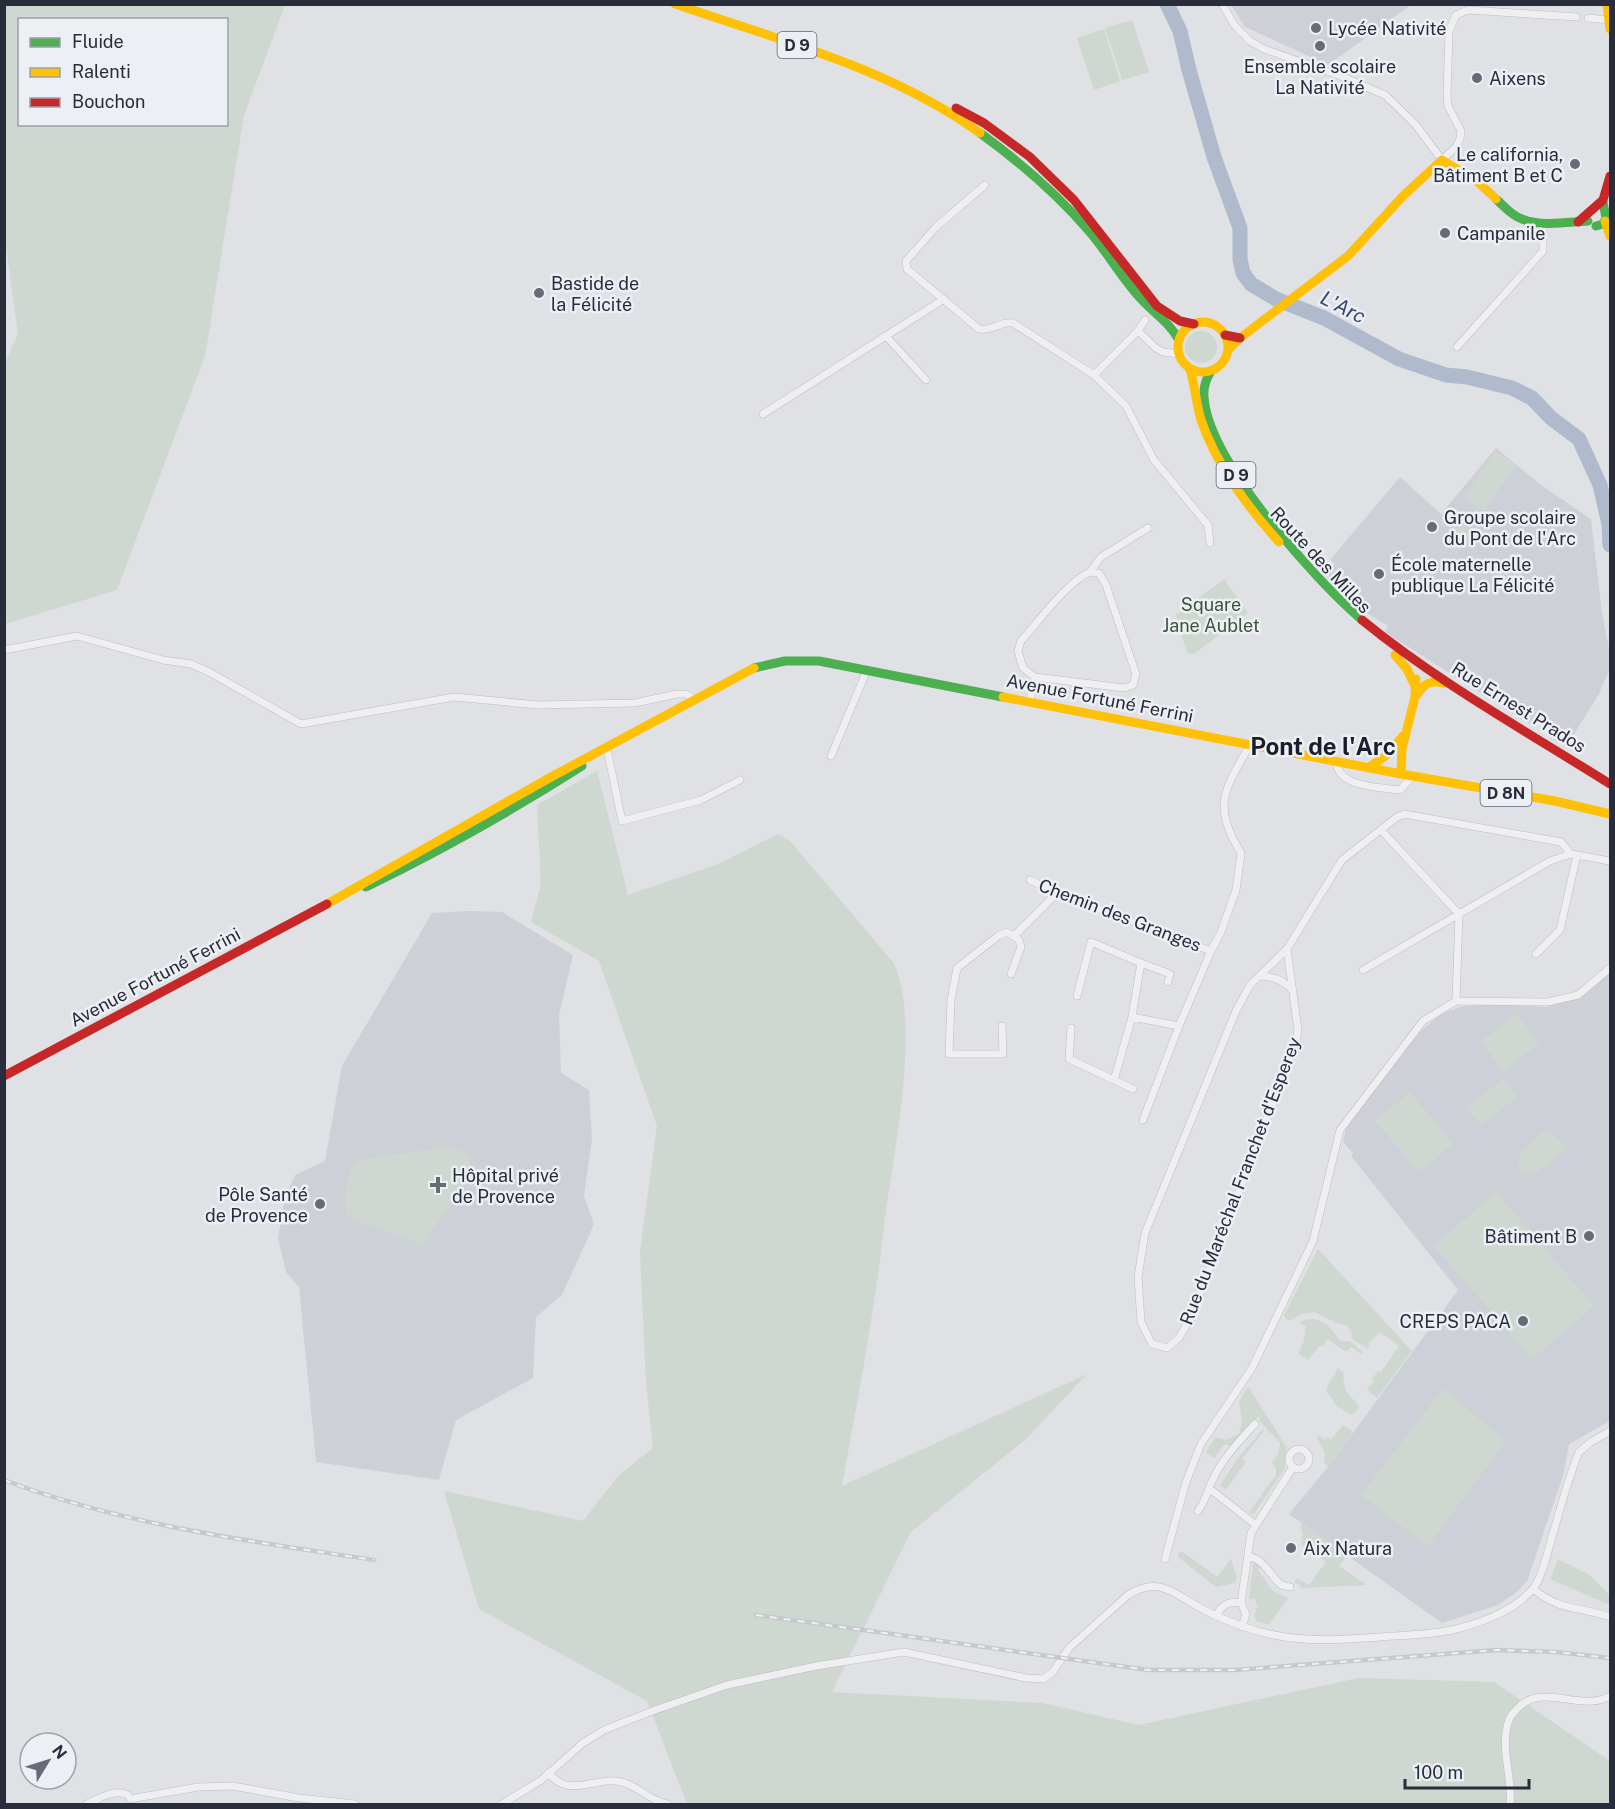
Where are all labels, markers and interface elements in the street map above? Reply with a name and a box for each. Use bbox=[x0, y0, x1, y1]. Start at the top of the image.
legend bbox=[18, 18, 228, 126]
place label: Lycée Nativité bbox=[1328, 18, 1447, 39]
marker: Lycée Nativité bbox=[1309, 21, 1323, 35]
text: Fluide bbox=[72, 31, 124, 52]
road number: D 9 bbox=[778, 32, 816, 58]
marker: Ensemble scolaire La Nativité bbox=[1313, 39, 1327, 53]
place label: Ensemble scolaire La Nativité bbox=[1244, 56, 1396, 98]
text: Ralenti bbox=[72, 61, 131, 82]
place label: Aixens bbox=[1489, 68, 1546, 89]
marker: Aixens bbox=[1470, 71, 1484, 85]
text: Bouchon bbox=[72, 91, 145, 112]
place label: Le california, Bâtiment B et C bbox=[1433, 144, 1563, 186]
marker: Le california, Bâtiment B et C bbox=[1568, 157, 1582, 171]
place label: Campanile bbox=[1457, 223, 1546, 244]
marker: Campanile bbox=[1438, 226, 1452, 240]
place label: Bastide de la Félicité bbox=[551, 273, 639, 315]
marker: Bastide de la Félicité bbox=[532, 286, 546, 300]
water label: L'Arc bbox=[1316, 286, 1370, 328]
road number: D 9 bbox=[1216, 462, 1256, 488]
street label: Route des Milles bbox=[1266, 502, 1376, 618]
place label: Groupe scolaire du Pont de l'Arc bbox=[1444, 507, 1576, 549]
marker: Groupe scolaire du Pont de l'Arc bbox=[1425, 520, 1439, 534]
place label: École maternelle publique La Félicité bbox=[1391, 553, 1554, 596]
marker: École maternelle publique La Félicité bbox=[1372, 567, 1386, 581]
park label: Square Jane Aublet bbox=[1162, 594, 1260, 636]
street label: Rue Ernest Prados bbox=[1448, 657, 1590, 757]
street label: Avenue Fortuné Ferrini bbox=[1005, 670, 1195, 726]
district label: Pont de l'Arc bbox=[1250, 732, 1396, 760]
road number: D 8N bbox=[1480, 780, 1532, 806]
street label: Chemin des Granges bbox=[1036, 874, 1204, 956]
street label: Avenue Fortuné Ferrini bbox=[66, 923, 244, 1031]
street label: Rue du Maréchal Franchet d'Esperey bbox=[1175, 1034, 1305, 1328]
place label: Hôpital privé de Provence bbox=[452, 1165, 559, 1207]
marker: Hôpital privé de Provence bbox=[429, 1176, 447, 1194]
place label: Pôle Santé de Provence bbox=[205, 1184, 308, 1226]
marker: Pôle Santé de Provence bbox=[313, 1197, 327, 1211]
place label: Bâtiment B bbox=[1485, 1226, 1577, 1247]
marker: Bâtiment B bbox=[1582, 1229, 1596, 1243]
place label: CREPS PACA bbox=[1400, 1311, 1511, 1332]
marker: CREPS PACA bbox=[1516, 1314, 1530, 1328]
place label: Aix Natura bbox=[1303, 1538, 1392, 1559]
marker: Aix Natura bbox=[1284, 1541, 1298, 1555]
north arrow bbox=[18, 1731, 78, 1791]
text: N bbox=[48, 1741, 71, 1763]
scale bar bbox=[1405, 1752, 1530, 1790]
text: 100 m bbox=[1414, 1762, 1463, 1783]

